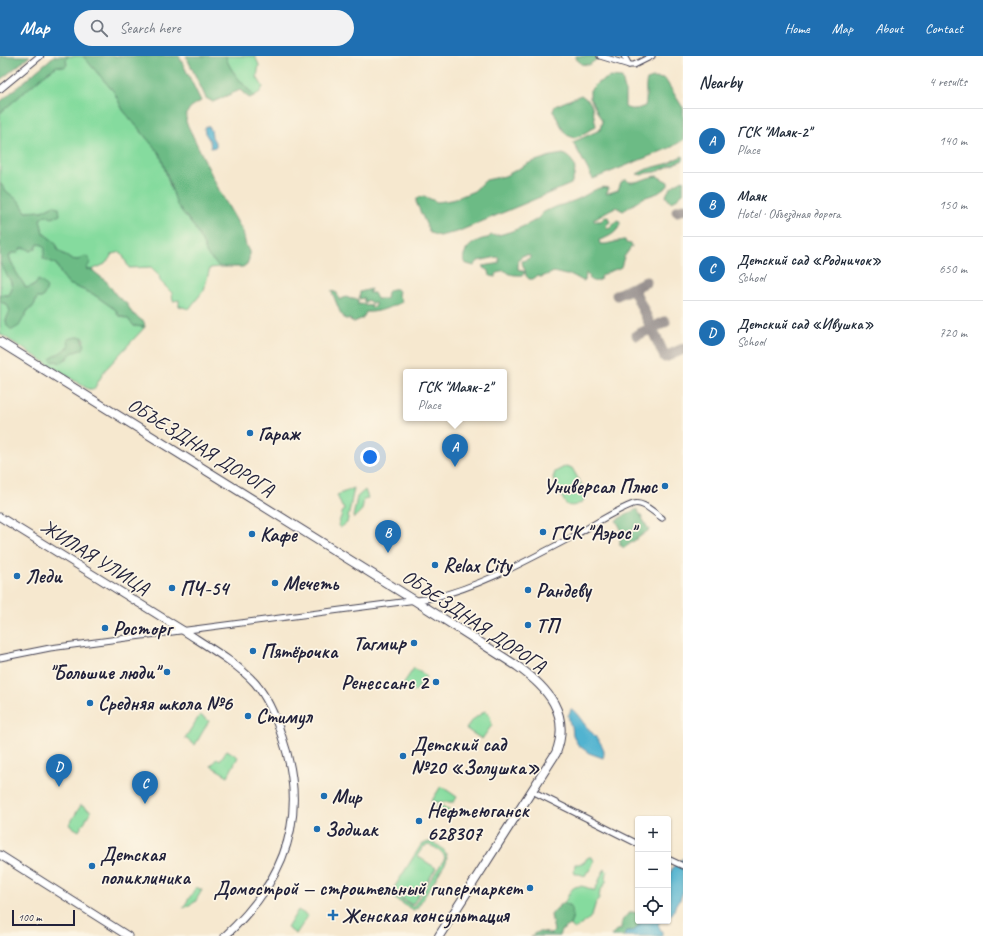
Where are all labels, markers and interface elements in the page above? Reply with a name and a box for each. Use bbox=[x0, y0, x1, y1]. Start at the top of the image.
search box bbox=[74, 10, 354, 46]
text: Map bbox=[20, 16, 50, 40]
icon: search bbox=[88, 17, 110, 39]
text: Search here bbox=[120, 19, 181, 38]
text: Home bbox=[784, 20, 810, 37]
text: Map bbox=[832, 20, 853, 37]
text: About bbox=[875, 20, 903, 37]
text: Contact bbox=[925, 20, 963, 37]
text: Nearby bbox=[699, 72, 742, 93]
text: 4 results bbox=[929, 74, 967, 90]
text: ГСК "Маяк-2" bbox=[737, 123, 811, 142]
text: A bbox=[709, 133, 715, 149]
text: 140 m bbox=[939, 133, 967, 149]
text: Place bbox=[737, 142, 760, 158]
text: Маяк bbox=[737, 187, 766, 206]
text: B bbox=[709, 197, 715, 213]
text: 150 m bbox=[939, 197, 967, 213]
text: Hotel · Объездная дорога bbox=[737, 206, 841, 222]
text: Детский сад «Родничок» bbox=[737, 251, 881, 270]
text: C bbox=[709, 261, 715, 277]
text: 650 m bbox=[939, 261, 967, 277]
text: School bbox=[737, 270, 765, 286]
text: Детский сад «Ивушка» bbox=[737, 315, 874, 334]
text: D bbox=[708, 325, 716, 341]
text: 720 m bbox=[939, 325, 967, 341]
text: School bbox=[737, 334, 765, 350]
popup bbox=[403, 369, 507, 421]
text: ГСК "Маяк-2" bbox=[418, 378, 492, 397]
street label: ОБЪЕЗДНАЯ ДОРОГА bbox=[123, 392, 280, 503]
text: Place bbox=[418, 397, 441, 413]
place label: Гараж bbox=[258, 421, 302, 446]
marker: Гараж bbox=[245, 428, 255, 438]
pin: A bbox=[442, 434, 468, 467]
your location bbox=[360, 447, 380, 467]
place label: Универсал Плюс bbox=[543, 474, 659, 499]
marker: Универсал Плюс bbox=[660, 481, 670, 491]
street label: ЖИЛАЯ УЛИЦА bbox=[36, 514, 155, 601]
pin: B bbox=[375, 520, 401, 553]
place label: ГСК "Аэрос" bbox=[551, 520, 640, 545]
place label: Кафе bbox=[260, 522, 299, 547]
marker: ГСК "Аэрос" bbox=[538, 527, 548, 537]
marker: Кафе bbox=[247, 529, 257, 539]
place label: Relax City bbox=[443, 553, 513, 578]
marker: Relax City bbox=[430, 560, 440, 570]
place label: Леди bbox=[25, 564, 63, 589]
street label: ОБЪЕЗДНАЯ ДОРОГА bbox=[397, 564, 551, 679]
marker: Леди bbox=[12, 571, 22, 581]
place label: Мечеть bbox=[283, 571, 339, 596]
place label: ПЧ-54 bbox=[180, 576, 231, 601]
marker: Мечеть bbox=[270, 578, 280, 588]
place label: Рандеву bbox=[536, 578, 593, 603]
marker: ПЧ-54 bbox=[167, 583, 177, 593]
marker: Рандеву bbox=[523, 585, 533, 595]
place label: ТП bbox=[536, 613, 562, 638]
place label: Росторг bbox=[113, 616, 175, 641]
marker: ТП bbox=[523, 620, 533, 630]
marker: Росторг bbox=[100, 623, 110, 633]
place label: Тагмир bbox=[353, 631, 408, 656]
marker: Тагмир bbox=[409, 638, 419, 648]
place label: Пятёрочка bbox=[261, 639, 339, 664]
marker: Пятёрочка bbox=[248, 646, 258, 656]
place label: "Большие люди" bbox=[49, 660, 163, 685]
marker: "Большие люди" bbox=[162, 667, 172, 677]
place label: Ренессанс 2 bbox=[341, 670, 430, 695]
marker: Ренессанс 2 bbox=[431, 677, 441, 687]
place label: Средняя школа №6 bbox=[98, 691, 233, 716]
marker: Средняя школа №6 bbox=[85, 698, 95, 708]
place label: Стимул bbox=[256, 704, 314, 730]
marker: Стимул bbox=[243, 711, 253, 721]
place label: Детский сад №20 «Золушка» bbox=[411, 732, 540, 781]
marker: Детский сад №20 «Золушка» bbox=[398, 751, 408, 761]
pin: D bbox=[46, 754, 72, 787]
pin: C bbox=[132, 771, 158, 804]
place label: Мир bbox=[332, 784, 363, 809]
marker: Мир bbox=[319, 791, 329, 801]
place label: Нефтеюганск 628307 bbox=[427, 798, 530, 846]
marker: Нефтеюганск 628307 bbox=[414, 816, 424, 826]
map controls bbox=[635, 816, 671, 924]
button: + bbox=[635, 816, 671, 852]
place label: Зодиак bbox=[325, 817, 379, 842]
marker: Зодиак bbox=[312, 824, 322, 834]
place label: Детская поликлиника bbox=[100, 842, 191, 890]
button: − bbox=[635, 852, 671, 888]
marker: Детская поликлиника bbox=[87, 861, 97, 871]
place label: Домострой — строительный гипермаркет bbox=[213, 876, 524, 901]
marker: Домострой — строительный гипермаркет bbox=[525, 883, 535, 893]
button: locate bbox=[635, 888, 671, 924]
place label: Женская консультация bbox=[342, 903, 511, 929]
scale bar bbox=[12, 908, 75, 927]
marker: Женская консультация bbox=[327, 909, 339, 921]
text: 100 m bbox=[18, 910, 42, 924]

